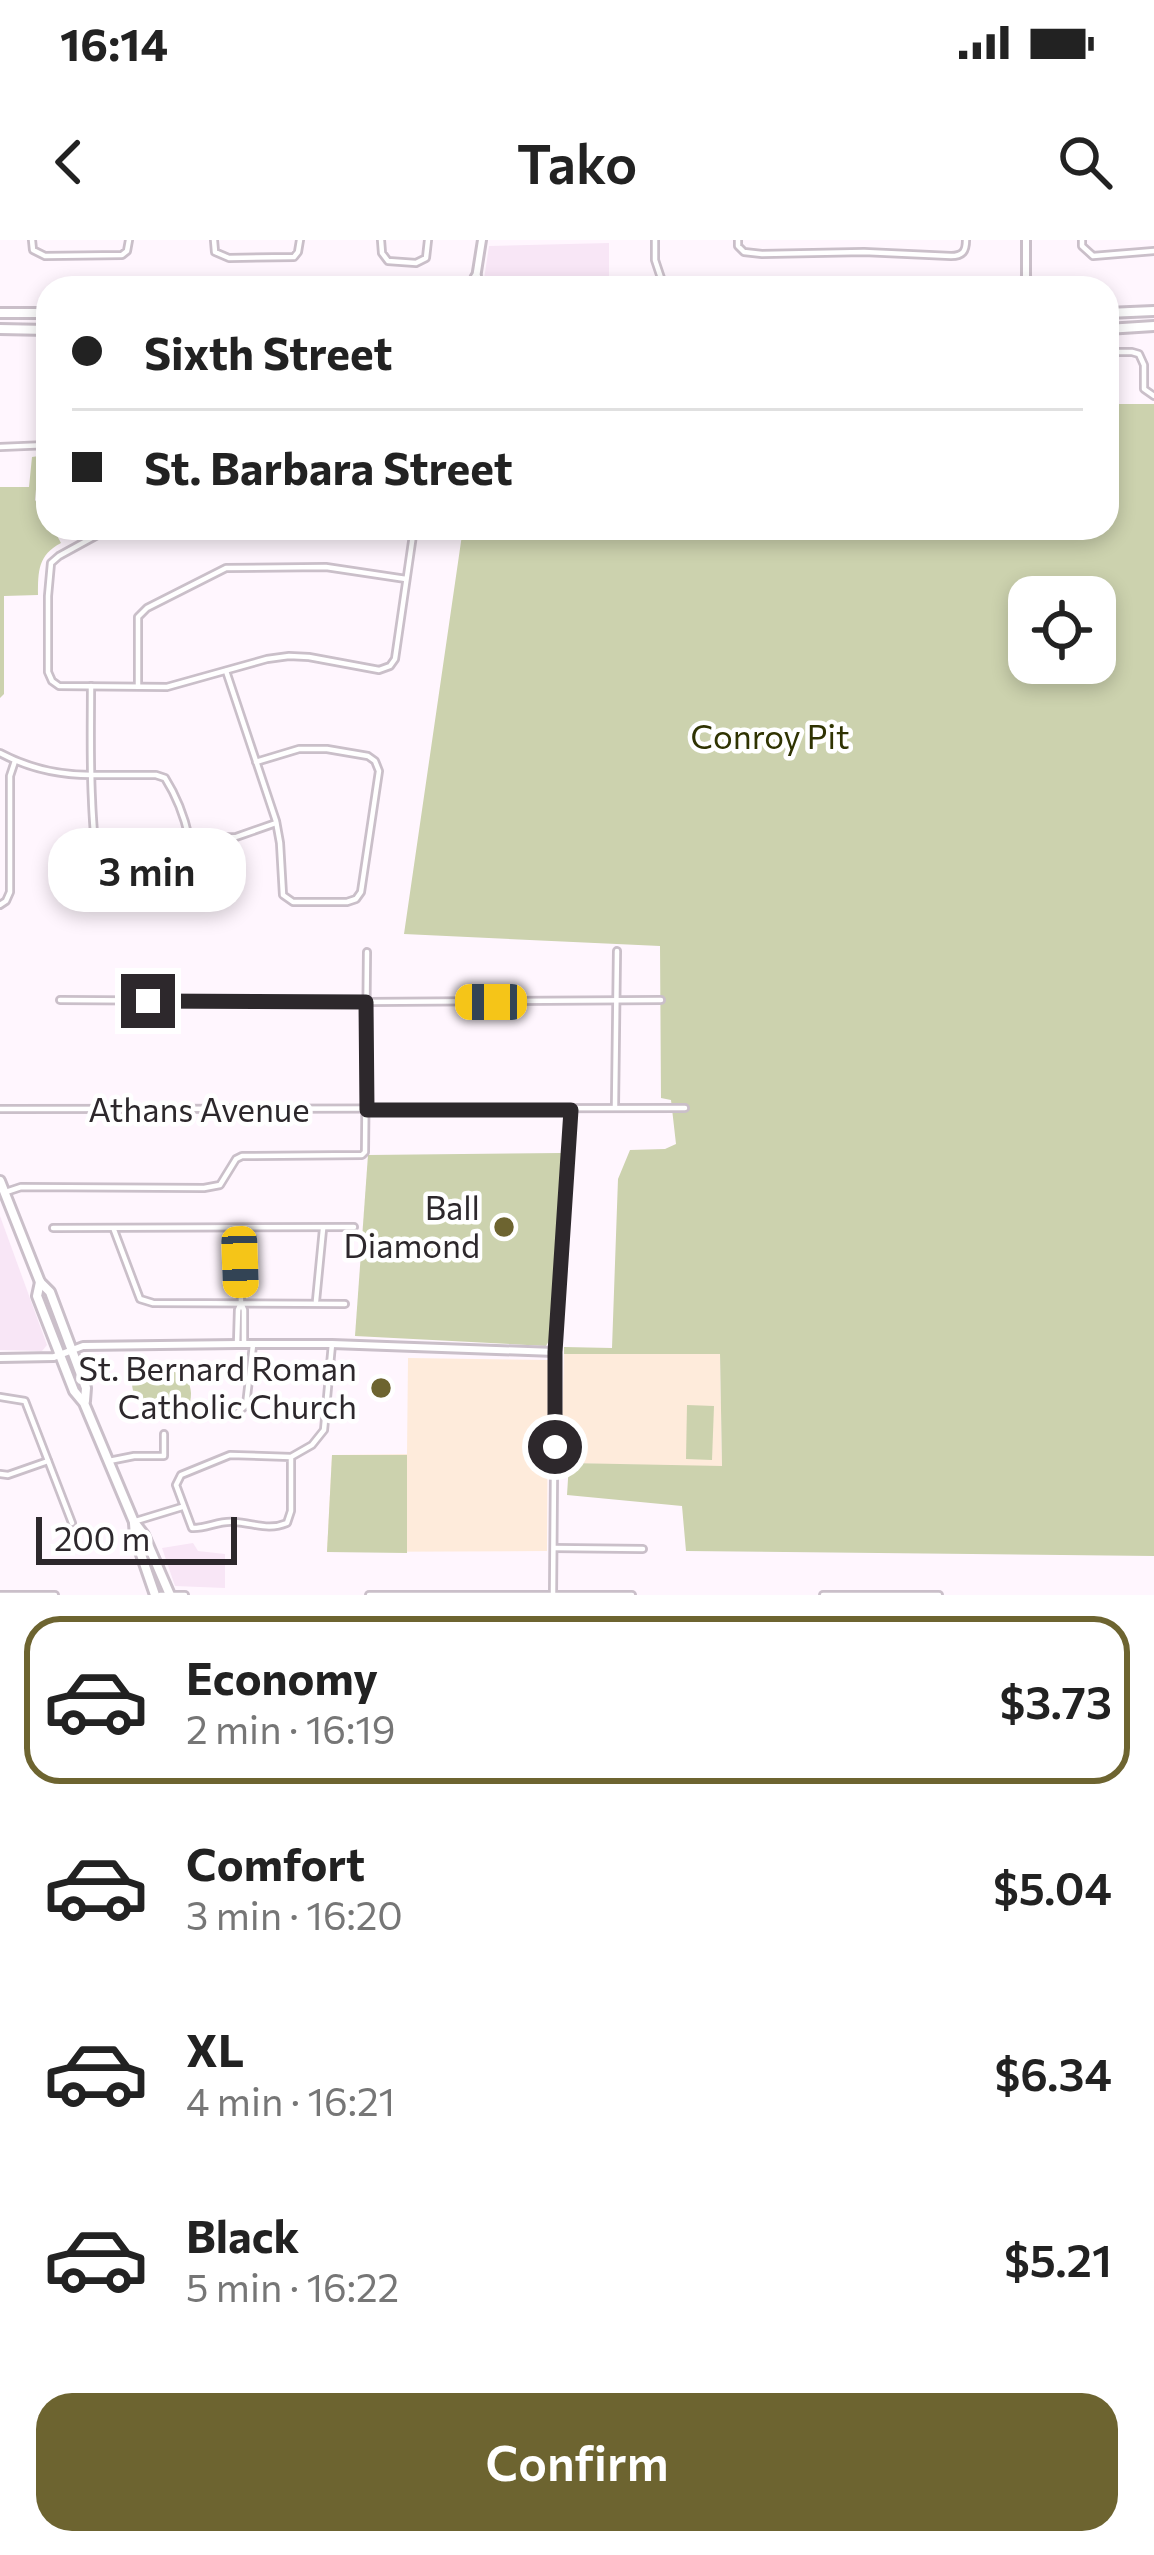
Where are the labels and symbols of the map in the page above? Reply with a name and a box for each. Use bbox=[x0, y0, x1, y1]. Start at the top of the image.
park label: Conroy Pit bbox=[690, 715, 850, 756]
callout: 3 min bbox=[49, 827, 247, 911]
route end bbox=[121, 974, 175, 1028]
car bbox=[455, 984, 527, 1020]
street label: Athans Avenue bbox=[88, 1088, 310, 1129]
place label: Ball Diamond bbox=[343, 1186, 480, 1265]
marker: Ball Diamond bbox=[491, 1214, 517, 1240]
car bbox=[221, 1225, 259, 1299]
place label: St. Bernard Roman Catholic Church bbox=[79, 1347, 357, 1426]
marker: St. Bernard Roman Catholic Church bbox=[368, 1375, 394, 1401]
route start bbox=[528, 1420, 582, 1474]
scale bar bbox=[36, 1511, 237, 1564]

